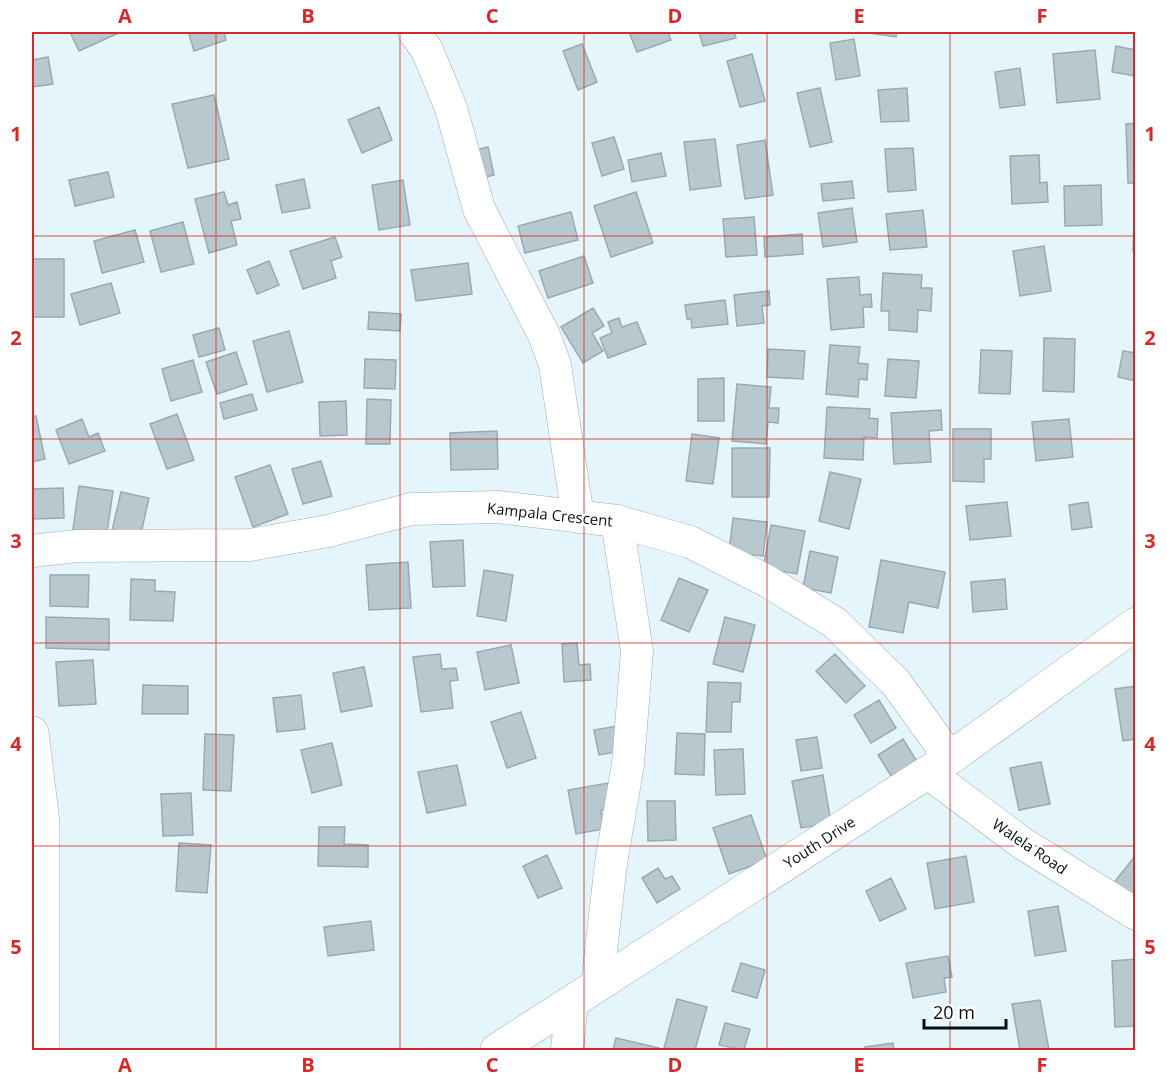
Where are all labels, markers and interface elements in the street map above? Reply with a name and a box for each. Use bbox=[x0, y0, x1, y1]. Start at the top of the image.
text: A bbox=[118, 2, 132, 29]
text: B bbox=[301, 2, 315, 29]
text: C bbox=[486, 2, 499, 29]
text: D bbox=[668, 2, 682, 29]
text: E bbox=[853, 2, 865, 29]
text: F bbox=[1037, 2, 1047, 29]
text: 1 bbox=[10, 120, 22, 147]
text: 1 bbox=[1144, 120, 1156, 147]
text: 2 bbox=[10, 324, 22, 351]
text: 2 bbox=[1144, 324, 1156, 351]
street label: Kampala Crescent bbox=[486, 497, 614, 531]
text: 3 bbox=[10, 527, 22, 554]
text: 3 bbox=[1144, 527, 1156, 554]
text: 4 bbox=[10, 730, 22, 757]
text: 4 bbox=[1144, 730, 1156, 757]
street label: Youth Drive bbox=[779, 811, 859, 873]
street label: Walela Road bbox=[989, 814, 1071, 878]
text: 5 bbox=[10, 933, 22, 960]
text: 5 bbox=[1144, 933, 1156, 960]
scale bar bbox=[924, 992, 1006, 1030]
text: 20 m bbox=[933, 1000, 975, 1024]
text: A bbox=[118, 1051, 132, 1078]
text: B bbox=[301, 1051, 315, 1078]
text: C bbox=[486, 1051, 499, 1078]
text: D bbox=[668, 1051, 682, 1078]
text: E bbox=[853, 1051, 865, 1078]
text: F bbox=[1037, 1051, 1047, 1078]

